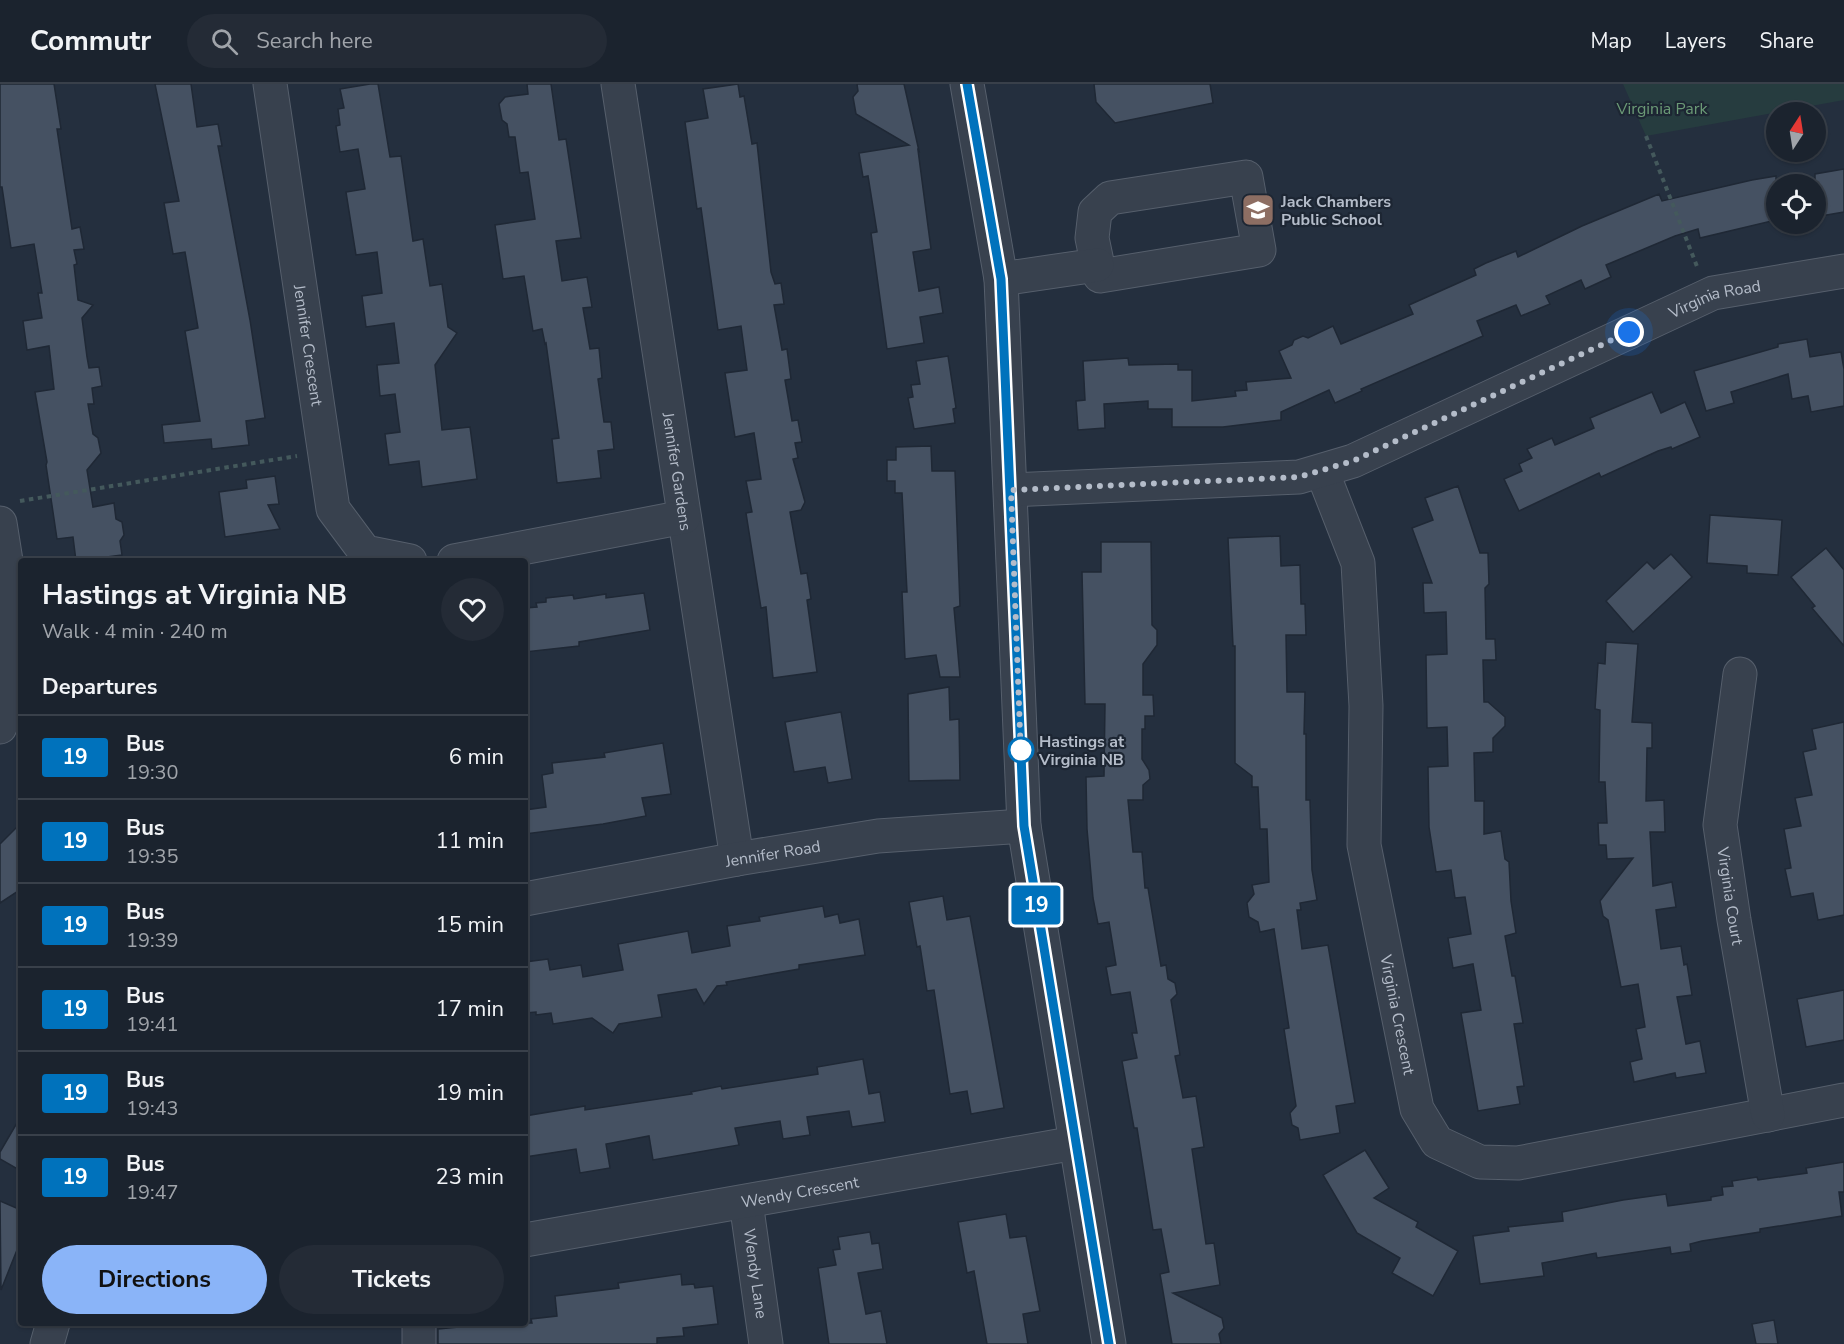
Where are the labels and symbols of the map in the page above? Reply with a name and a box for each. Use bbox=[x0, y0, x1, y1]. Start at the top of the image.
park label: Virginia Park bbox=[1616, 98, 1708, 120]
north arrow bbox=[1766, 102, 1826, 162]
place label: Jack Chambers Public School bbox=[1280, 191, 1391, 231]
school or university icon: Jack Chambers Public School bbox=[1240, 192, 1276, 228]
street label: Virginia Road bbox=[1664, 275, 1763, 325]
street label: Jennifer Crescent bbox=[288, 282, 328, 408]
your location bbox=[1614, 317, 1644, 347]
street label: Jennifer Gardens bbox=[656, 410, 696, 532]
place label: Hastings at Virginia NB bbox=[1038, 731, 1125, 771]
marker: Hastings at Virginia NB bbox=[1008, 737, 1034, 763]
street label: Jennifer Road bbox=[722, 836, 822, 873]
street label: Virginia Court bbox=[1711, 845, 1748, 947]
line badge: 19 bbox=[1009, 886, 1063, 924]
street label: Virginia Crescent bbox=[1374, 952, 1420, 1077]
street label: Wendy Crescent bbox=[739, 1171, 861, 1214]
street label: Wendy Lane bbox=[738, 1227, 772, 1320]

